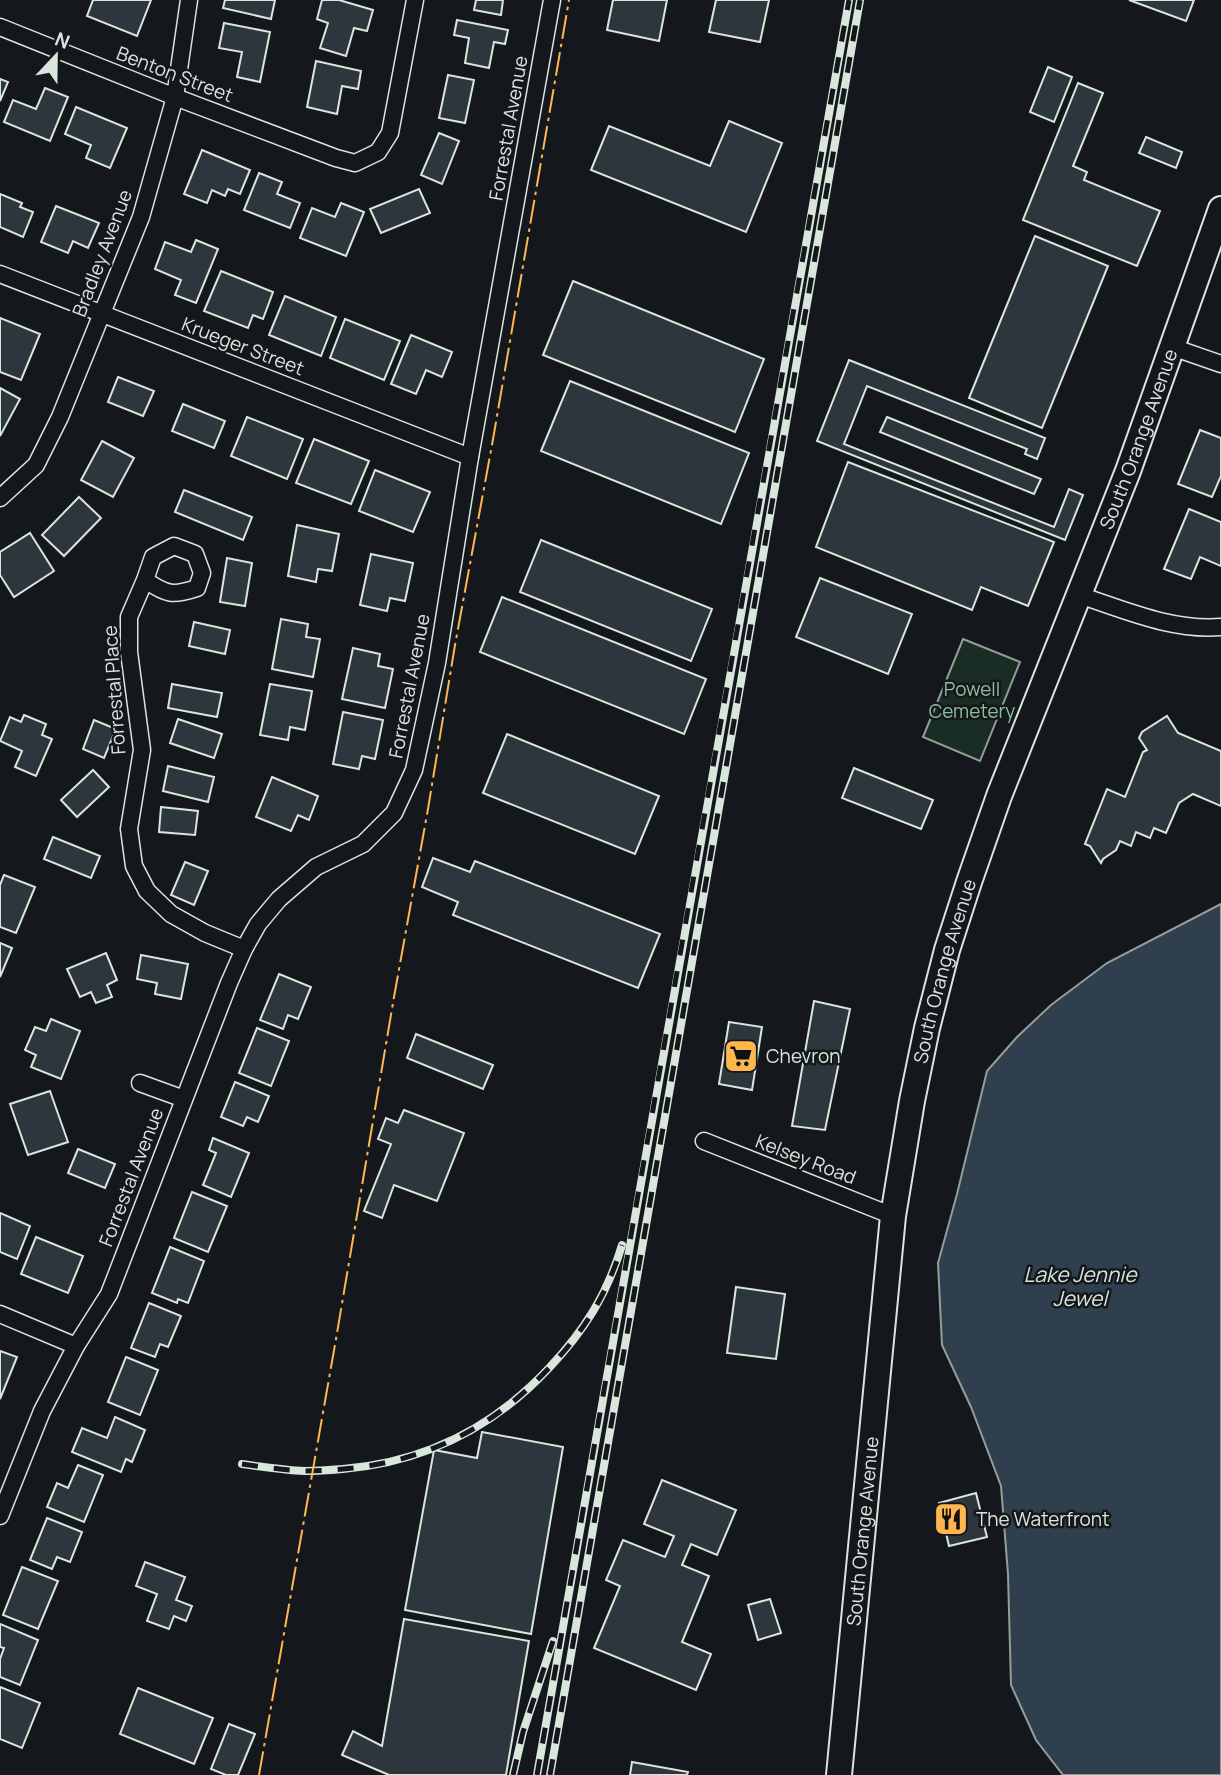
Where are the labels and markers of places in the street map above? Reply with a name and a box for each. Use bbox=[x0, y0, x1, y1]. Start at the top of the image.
supermarket icon: Chevron bbox=[722, 1037, 760, 1075]
place label: Chevron bbox=[766, 1043, 840, 1069]
restaurant icon: The Waterfront bbox=[932, 1500, 970, 1538]
place label: The Waterfront bbox=[976, 1506, 1110, 1532]

